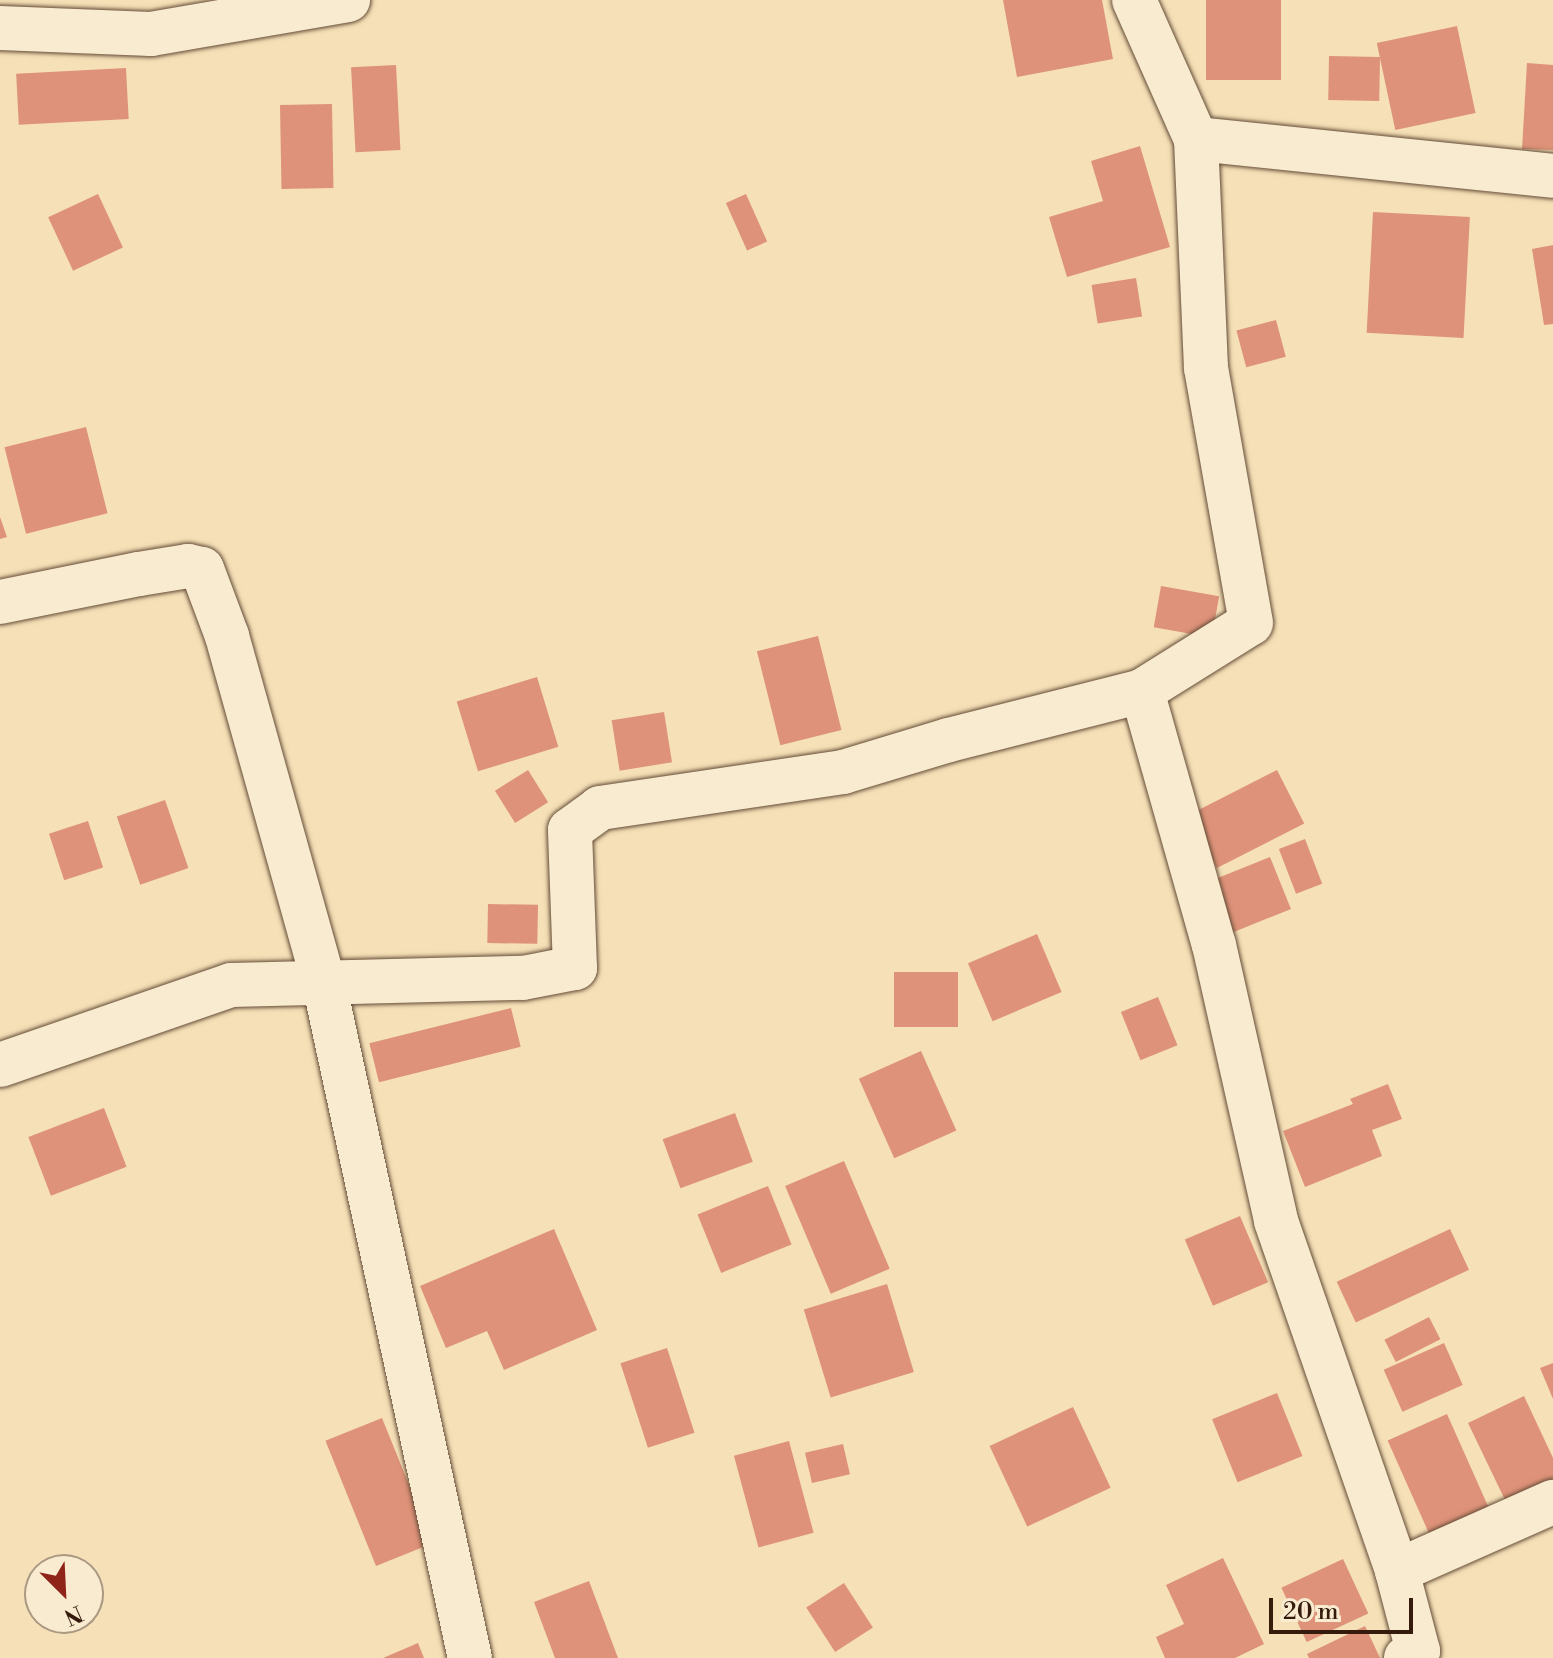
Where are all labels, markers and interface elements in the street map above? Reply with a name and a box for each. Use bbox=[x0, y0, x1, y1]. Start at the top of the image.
north arrow bbox=[24, 1554, 104, 1634]
scale bar bbox=[1273, 1582, 1417, 1632]
text: 20 m bbox=[1283, 1597, 1339, 1627]
text: N bbox=[60, 1599, 87, 1630]

